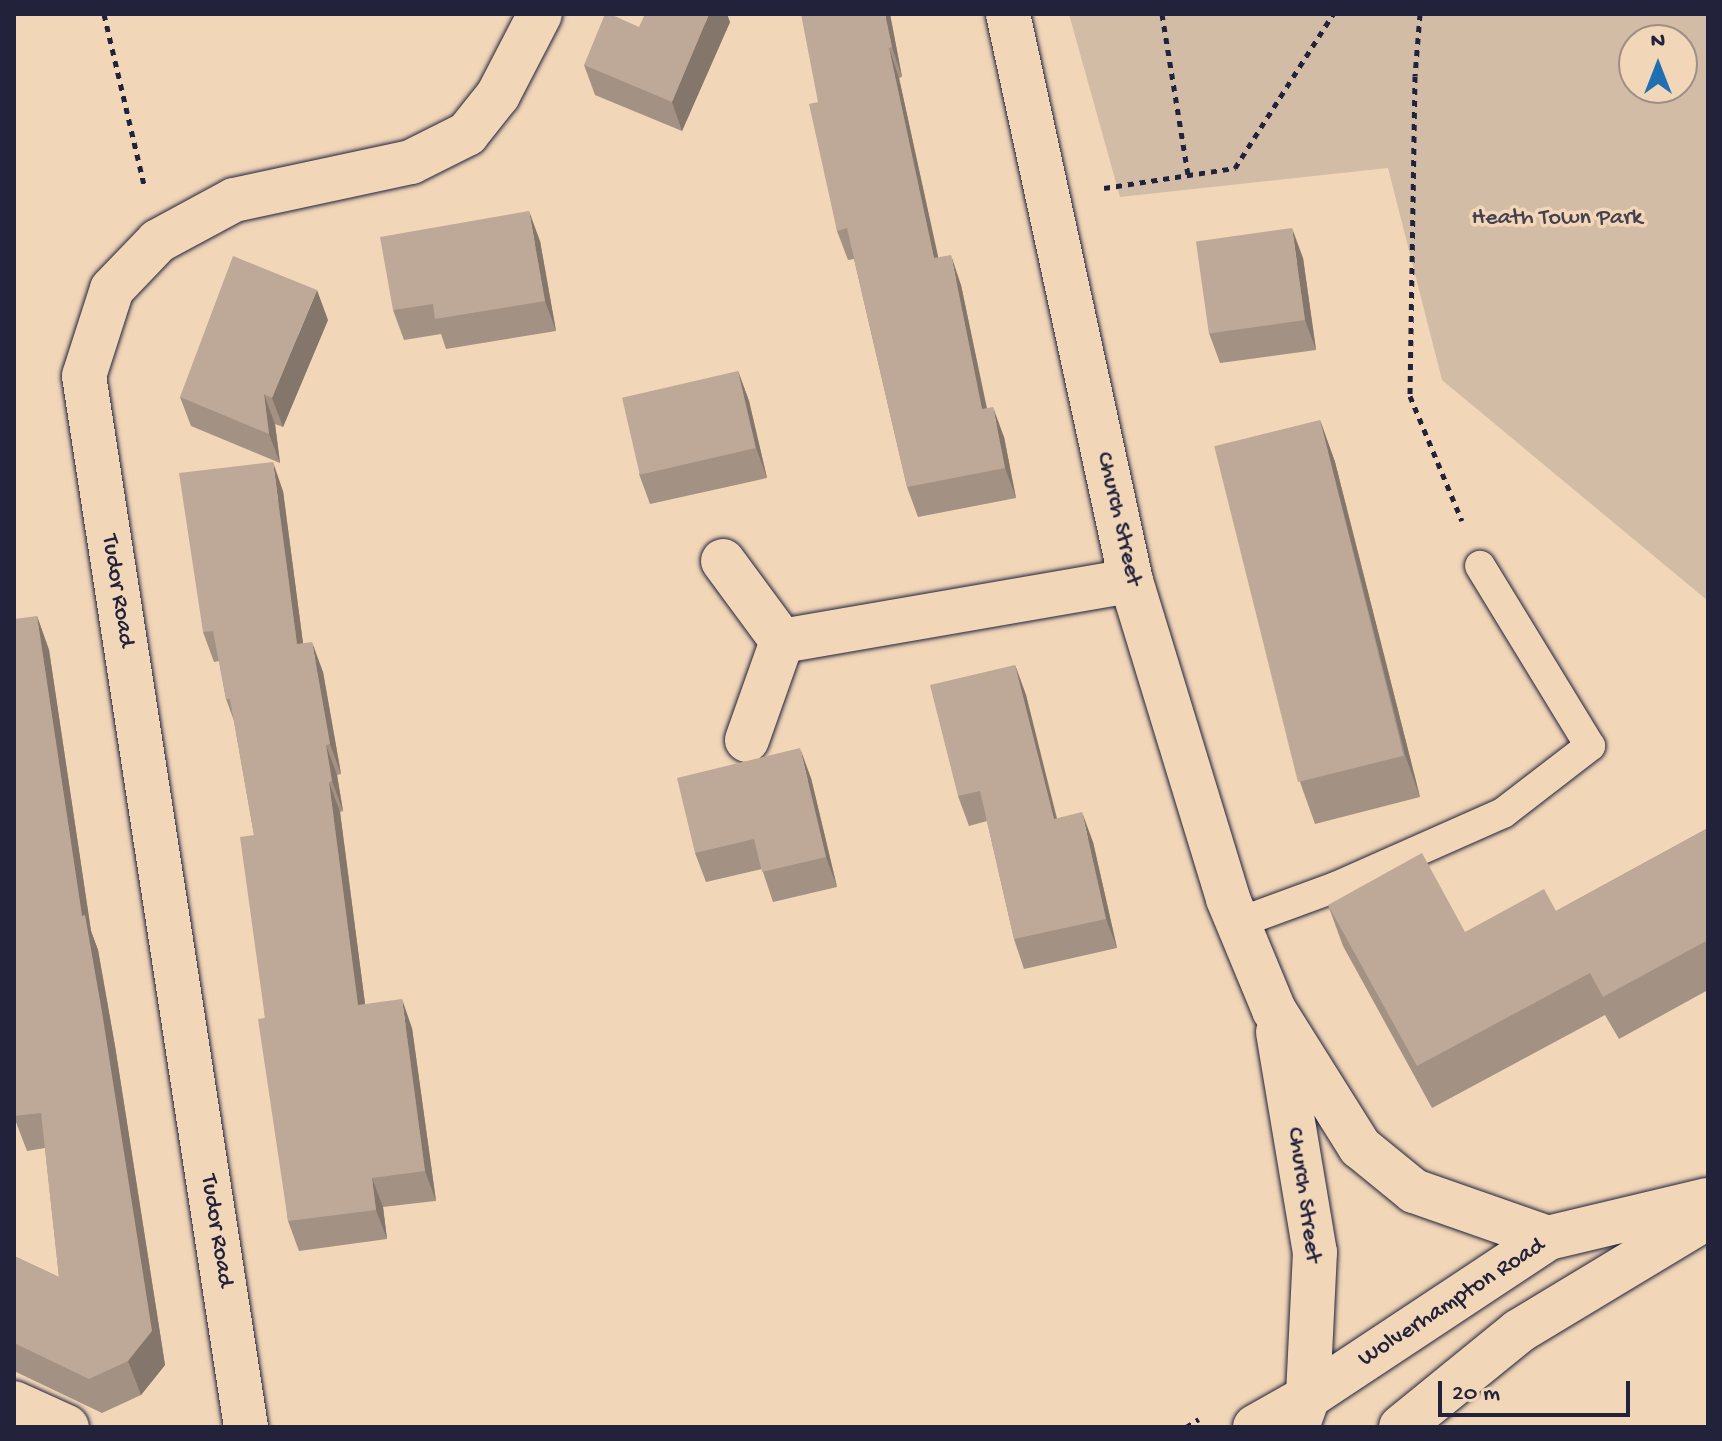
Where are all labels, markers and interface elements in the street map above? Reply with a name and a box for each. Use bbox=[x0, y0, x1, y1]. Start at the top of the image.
north arrow bbox=[1618, 24, 1698, 104]
text: N bbox=[1651, 29, 1665, 55]
park label: Heath Town Park bbox=[1472, 205, 1642, 233]
street label: Church Street bbox=[1089, 449, 1147, 589]
street label: Tudor Road bbox=[94, 533, 140, 649]
street label: Church Street bbox=[1279, 1125, 1327, 1265]
street label: Tudor Road bbox=[193, 1173, 239, 1289]
street label: Wolverhampton Road bbox=[1353, 1232, 1551, 1374]
scale bar bbox=[1442, 1365, 1634, 1415]
text: 20 m bbox=[1452, 1380, 1500, 1409]

